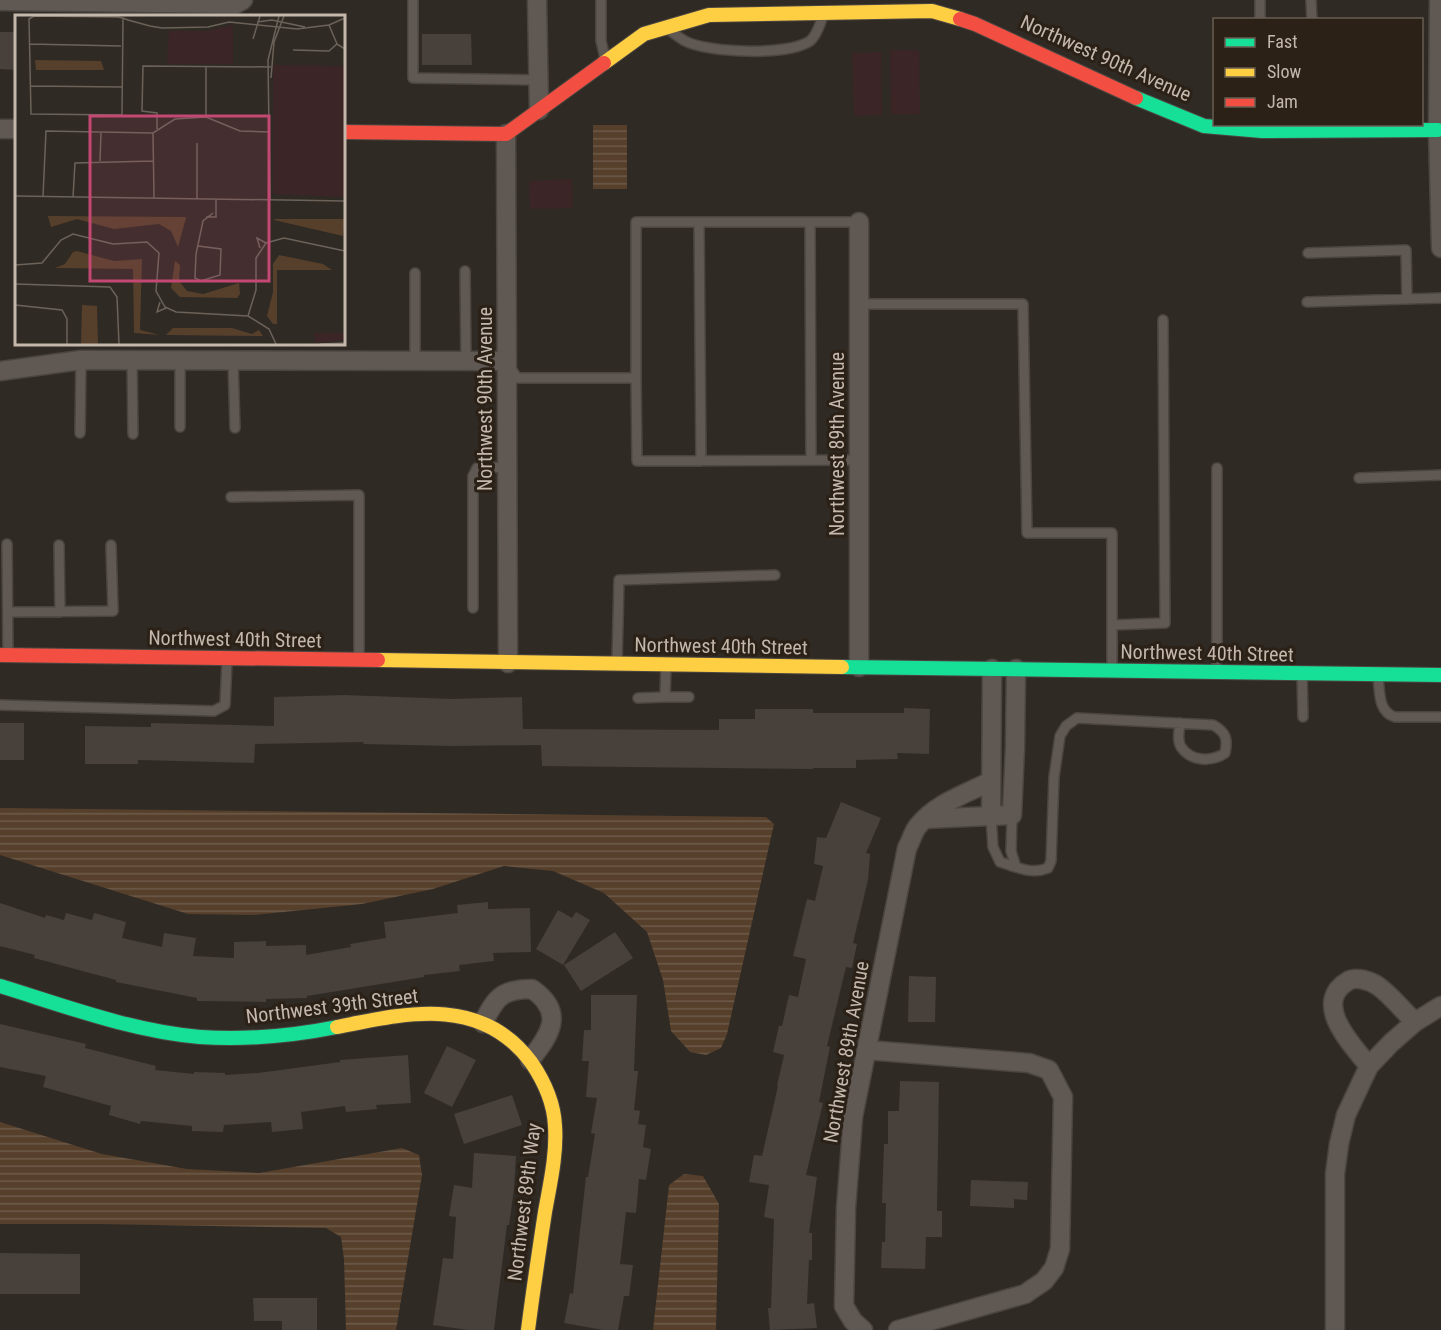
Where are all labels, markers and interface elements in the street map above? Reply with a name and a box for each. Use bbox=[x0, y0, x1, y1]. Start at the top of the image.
street label: Northwest 90th Avenue bbox=[1017, 10, 1195, 106]
inset map bbox=[15, 15, 345, 345]
legend bbox=[1213, 18, 1423, 126]
text: Fast bbox=[1267, 31, 1298, 52]
text: Slow bbox=[1267, 61, 1302, 82]
text: Jam bbox=[1267, 91, 1298, 112]
street label: Northwest 90th Avenue bbox=[473, 307, 497, 491]
street label: Northwest 89th Avenue bbox=[825, 352, 849, 536]
street label: Northwest 40th Street bbox=[148, 625, 322, 653]
street label: Northwest 40th Street bbox=[634, 632, 808, 660]
street label: Northwest 40th Street bbox=[1120, 639, 1294, 667]
street label: Northwest 89th Avenue bbox=[818, 959, 874, 1145]
street label: Northwest 39th Street bbox=[244, 984, 420, 1028]
street label: Northwest 89th Way bbox=[502, 1122, 546, 1282]

